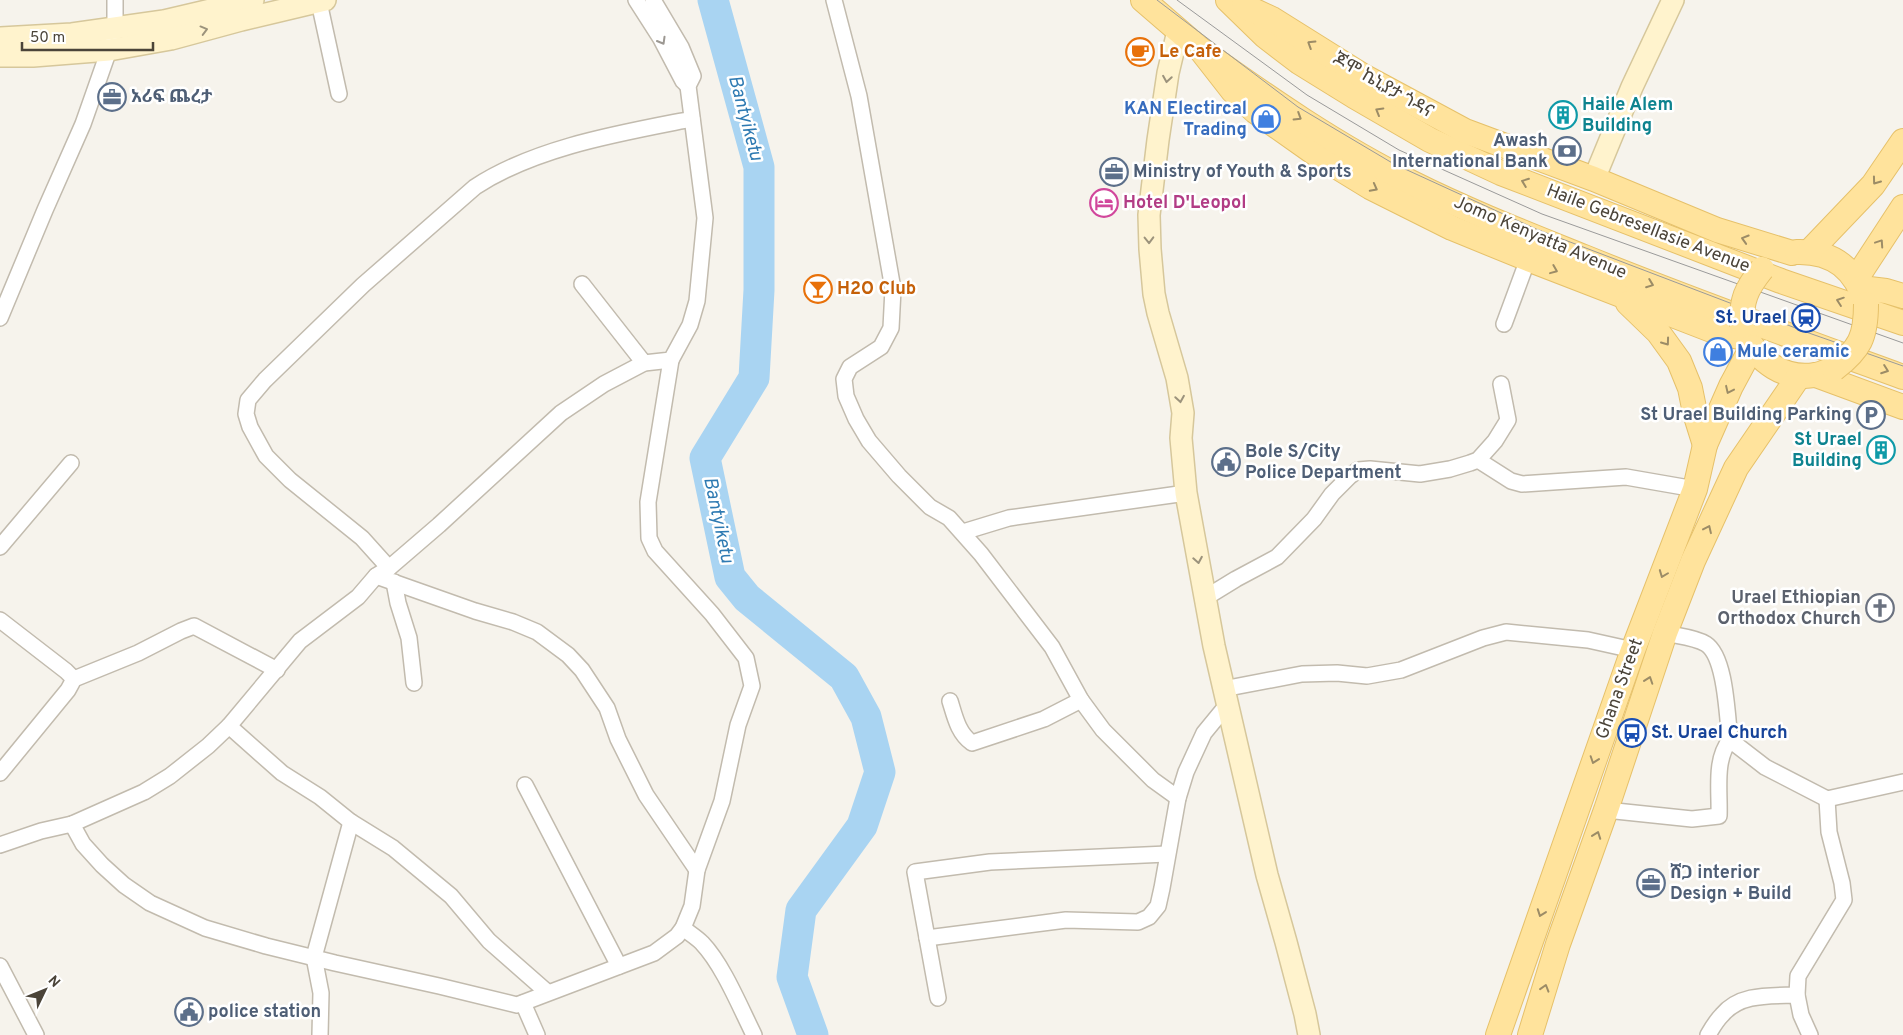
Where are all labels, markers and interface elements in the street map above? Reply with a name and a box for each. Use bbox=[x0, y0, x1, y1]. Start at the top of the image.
scale bar bbox=[22, 20, 154, 52]
one-way arrow bbox=[199, 25, 207, 35]
text: 50 m bbox=[30, 29, 65, 48]
one-way arrow bbox=[656, 35, 666, 44]
cafe icon: Le Cafe bbox=[1125, 37, 1155, 67]
place label: Le Cafe bbox=[1159, 41, 1221, 64]
one-way arrow bbox=[1307, 41, 1316, 50]
street label: ጆሞ ኬኒያታ ጎዳና bbox=[1329, 48, 1437, 124]
water label: Bantyiketu bbox=[722, 73, 768, 164]
one-way arrow bbox=[1163, 75, 1173, 84]
office icon: አሪፍ ጨረታ bbox=[97, 82, 127, 112]
place label: አሪፍ ጨረታ bbox=[131, 86, 213, 109]
place label: Haile Alem Building bbox=[1582, 94, 1673, 138]
place label: KAN Electircal Trading bbox=[1124, 98, 1247, 142]
building icon: Haile Alem Building bbox=[1548, 100, 1578, 130]
shop icon: KAN Electircal Trading bbox=[1251, 104, 1281, 134]
one-way arrow bbox=[1375, 107, 1384, 117]
one-way arrow bbox=[1293, 111, 1302, 121]
place label: Awash International Bank bbox=[1392, 130, 1548, 174]
bank icon: Awash International Bank bbox=[1552, 136, 1582, 166]
office icon: Ministry of Youth & Sports bbox=[1099, 157, 1129, 187]
place label: Ministry of Youth & Sports bbox=[1133, 161, 1352, 184]
one-way arrow bbox=[1873, 175, 1882, 185]
one-way arrow bbox=[1521, 178, 1530, 188]
street label: Haile Gebresellasie Avenue bbox=[1543, 180, 1753, 278]
one-way arrow bbox=[1369, 182, 1378, 192]
hotel icon: Hotel D'Leopol bbox=[1089, 188, 1119, 218]
street label: Jomo Kenyatta Avenue bbox=[1450, 191, 1630, 285]
place label: Hotel D'Leopol bbox=[1123, 192, 1246, 215]
one-way arrow bbox=[1742, 234, 1750, 244]
one-way arrow bbox=[1144, 237, 1155, 245]
one-way arrow bbox=[1874, 240, 1883, 249]
one-way arrow bbox=[1549, 263, 1558, 274]
bar icon: H2O Club bbox=[803, 274, 833, 304]
one-way arrow bbox=[1645, 277, 1654, 288]
place label: H2O Club bbox=[837, 278, 916, 301]
one-way arrow bbox=[1837, 297, 1845, 307]
station icon: St. Urael bbox=[1791, 303, 1821, 333]
place label: St. Urael bbox=[1715, 307, 1787, 330]
one-way arrow bbox=[1660, 337, 1669, 346]
shop icon: Mule ceramic bbox=[1703, 337, 1733, 367]
place label: Mule ceramic bbox=[1737, 341, 1850, 364]
one-way arrow bbox=[1880, 364, 1889, 374]
one-way arrow bbox=[1725, 385, 1735, 394]
one-way arrow bbox=[1175, 395, 1185, 404]
parking icon: St Urael Building Parking bbox=[1856, 400, 1886, 430]
place label: St Urael Building Parking bbox=[1640, 404, 1852, 427]
place label: St Urael Building bbox=[1792, 429, 1862, 473]
building icon: St Urael Building bbox=[1866, 435, 1896, 465]
place label: Bole S/City Police Department bbox=[1245, 441, 1402, 485]
public building icon: Bole S/City Police Department bbox=[1211, 447, 1241, 477]
water label: Bantyiketu bbox=[697, 475, 739, 566]
one-way arrow bbox=[1702, 525, 1712, 534]
one-way arrow bbox=[1193, 556, 1203, 565]
one-way arrow bbox=[1658, 569, 1669, 578]
place label: Urael Ethiopian Orthodox Church bbox=[1717, 587, 1861, 631]
church icon: Urael Ethiopian Orthodox Church bbox=[1865, 593, 1895, 623]
street label: Ghana Street bbox=[1591, 635, 1649, 743]
one-way arrow bbox=[1643, 677, 1653, 685]
bus stop icon: St. Urael Church bbox=[1617, 718, 1647, 748]
place label: St. Urael Church bbox=[1651, 722, 1788, 745]
one-way arrow bbox=[1590, 755, 1600, 763]
one-way arrow bbox=[1592, 831, 1602, 839]
place label: ሸጋ interior Design + Build bbox=[1670, 862, 1792, 906]
office icon: ሸጋ interior Design + Build bbox=[1636, 868, 1666, 898]
one-way arrow bbox=[1537, 908, 1547, 917]
north arrow bbox=[20, 965, 70, 1015]
text: N bbox=[44, 973, 63, 992]
one-way arrow bbox=[1539, 985, 1549, 993]
public building icon: police station bbox=[174, 997, 204, 1027]
place label: police station bbox=[208, 1001, 321, 1024]

